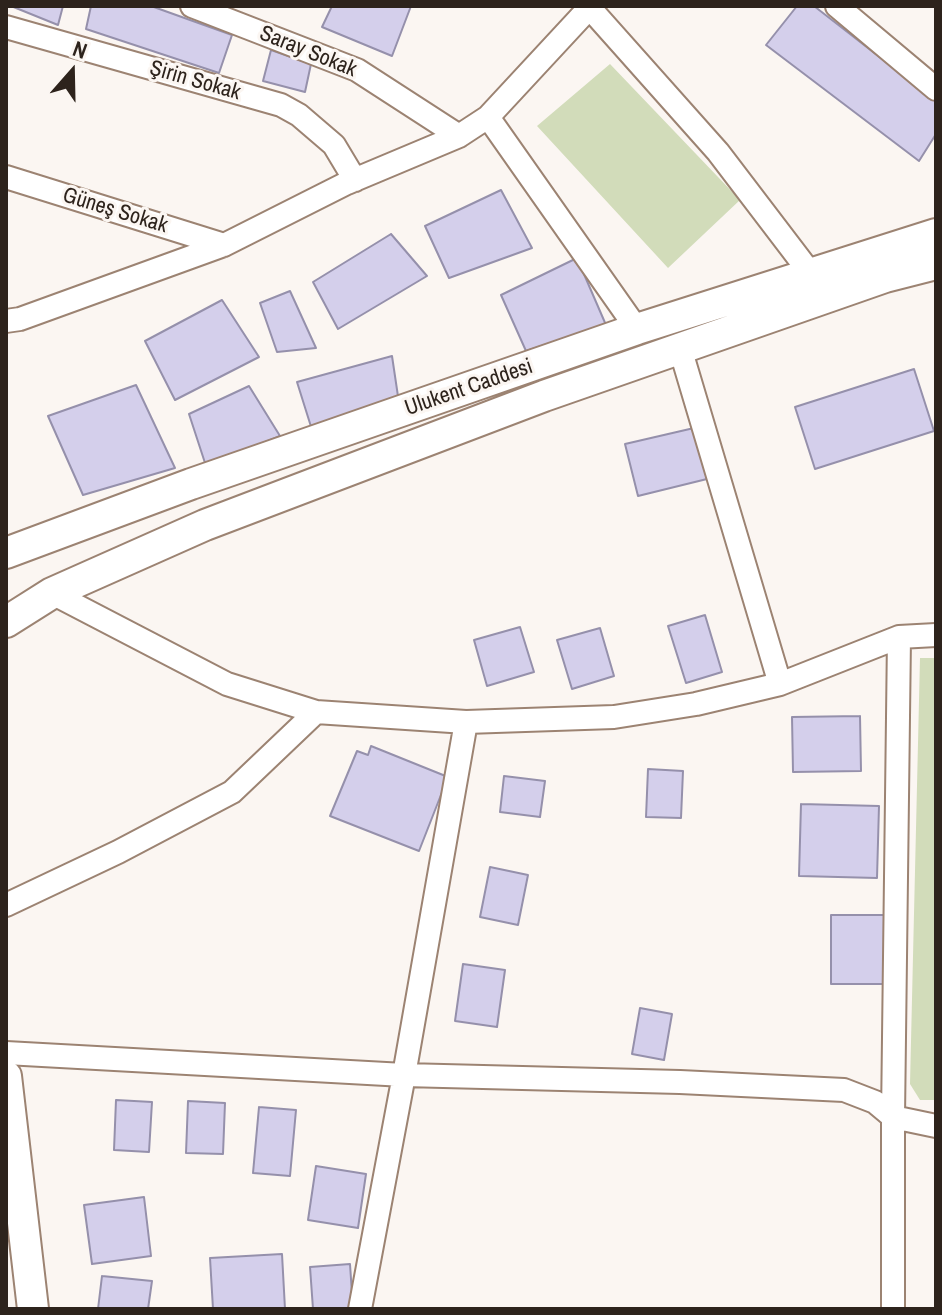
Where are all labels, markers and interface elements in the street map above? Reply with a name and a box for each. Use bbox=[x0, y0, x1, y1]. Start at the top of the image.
street label: Saray Sokak bbox=[256, 21, 360, 83]
north arrow bbox=[32, 32, 112, 112]
text: N bbox=[69, 33, 91, 66]
street label: Şirin Sokak bbox=[147, 55, 243, 107]
street label: Güneş Sokak bbox=[59, 183, 171, 239]
street label: Ulukent Caddesi bbox=[402, 354, 536, 422]

